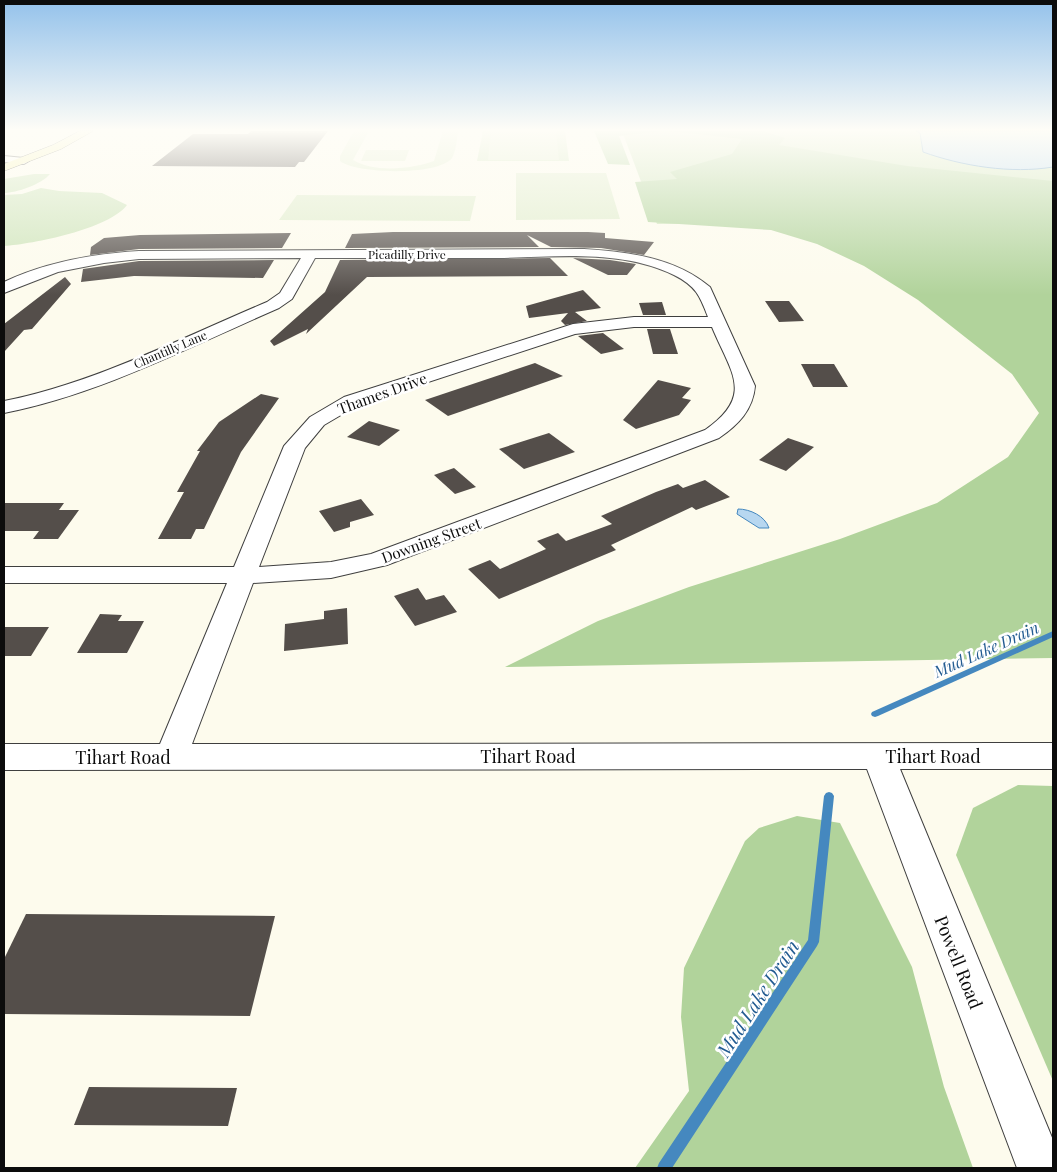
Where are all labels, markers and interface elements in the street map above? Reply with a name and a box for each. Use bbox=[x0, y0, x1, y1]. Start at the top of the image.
street label: Picadilly Drive bbox=[368, 246, 446, 262]
street label: Chantilly Lane bbox=[131, 326, 209, 372]
street label: Thames Drive bbox=[335, 368, 429, 418]
street label: Downing Street bbox=[378, 512, 484, 567]
water label: Mud Lake Drain bbox=[929, 616, 1042, 682]
street label: Tihart Road bbox=[480, 744, 576, 768]
street label: Tihart Road bbox=[885, 744, 981, 768]
street label: Tihart Road bbox=[75, 745, 171, 769]
street label: Powell Road bbox=[929, 912, 989, 1013]
water label: Mud Lake Drain bbox=[709, 935, 804, 1062]

